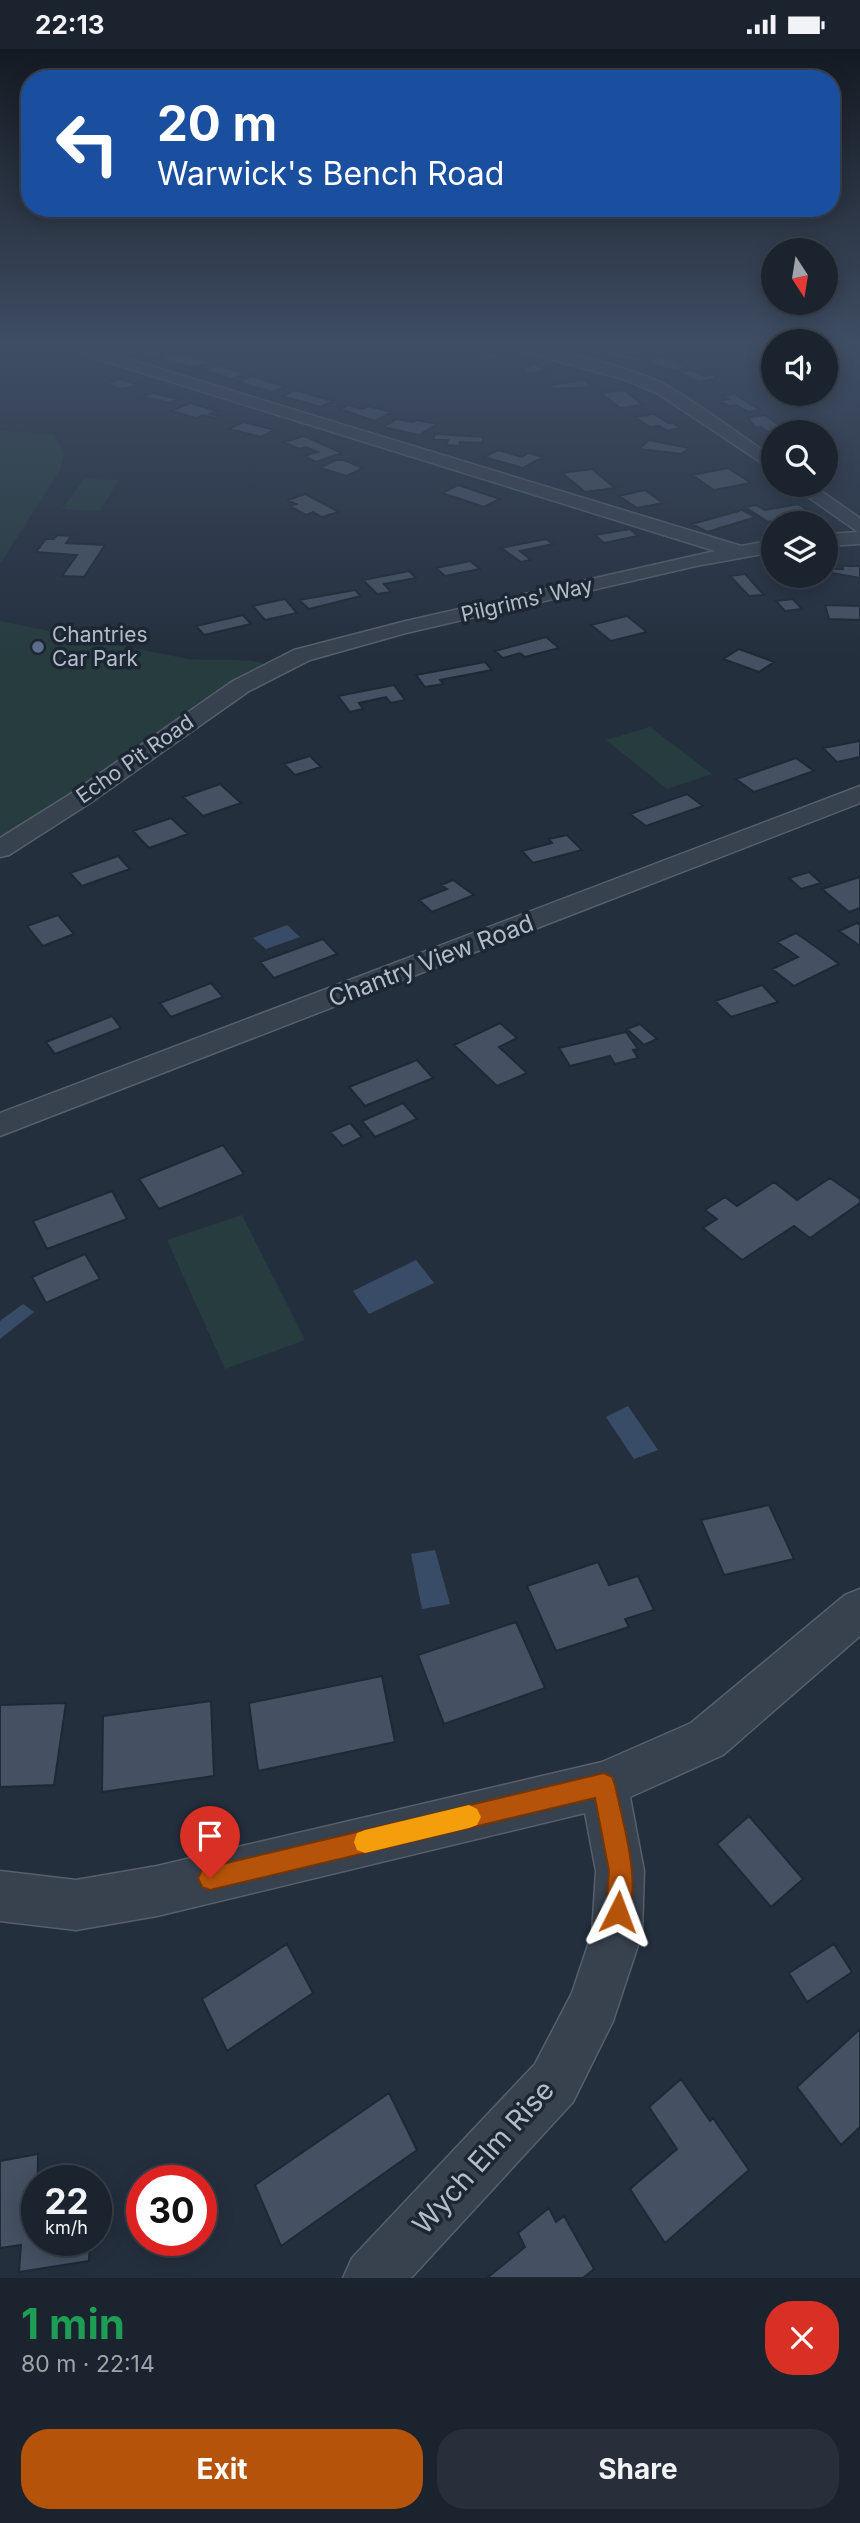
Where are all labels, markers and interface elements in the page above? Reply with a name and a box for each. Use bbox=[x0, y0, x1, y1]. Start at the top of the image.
text: 22:13 bbox=[35, 9, 104, 40]
text: 20 m bbox=[157, 94, 277, 153]
icon: left bbox=[42, 98, 133, 189]
text: Warwick's Bench Road bbox=[157, 154, 504, 193]
north arrow bbox=[761, 238, 838, 315]
map controls bbox=[761, 238, 838, 588]
button: sound bbox=[761, 329, 838, 406]
button: search bbox=[761, 420, 838, 497]
button: layers bbox=[761, 511, 838, 588]
street label: Pilgrims' Way bbox=[459, 572, 595, 627]
place label: Chantries Car Park bbox=[52, 622, 147, 671]
marker: Chantries Car Park bbox=[30, 639, 46, 655]
street label: Echo Pit Road bbox=[71, 709, 198, 808]
street label: Chantry View Road bbox=[324, 908, 537, 1013]
pin bbox=[180, 1806, 240, 1878]
icon: arrive bbox=[191, 1817, 229, 1855]
position arrow bbox=[581, 1875, 655, 1949]
street label: Wych Elm Rise bbox=[405, 2073, 561, 2241]
speed limit sign: 30 bbox=[126, 2165, 217, 2256]
text: 22 bbox=[44, 2180, 89, 2222]
text: km/h bbox=[45, 2217, 88, 2238]
text: 1 min bbox=[21, 2298, 125, 2349]
button: close bbox=[765, 2301, 839, 2375]
text: 80 m · 22:14 bbox=[21, 2350, 155, 2378]
button: Exit bbox=[21, 2429, 423, 2509]
button: Share bbox=[437, 2429, 839, 2509]

